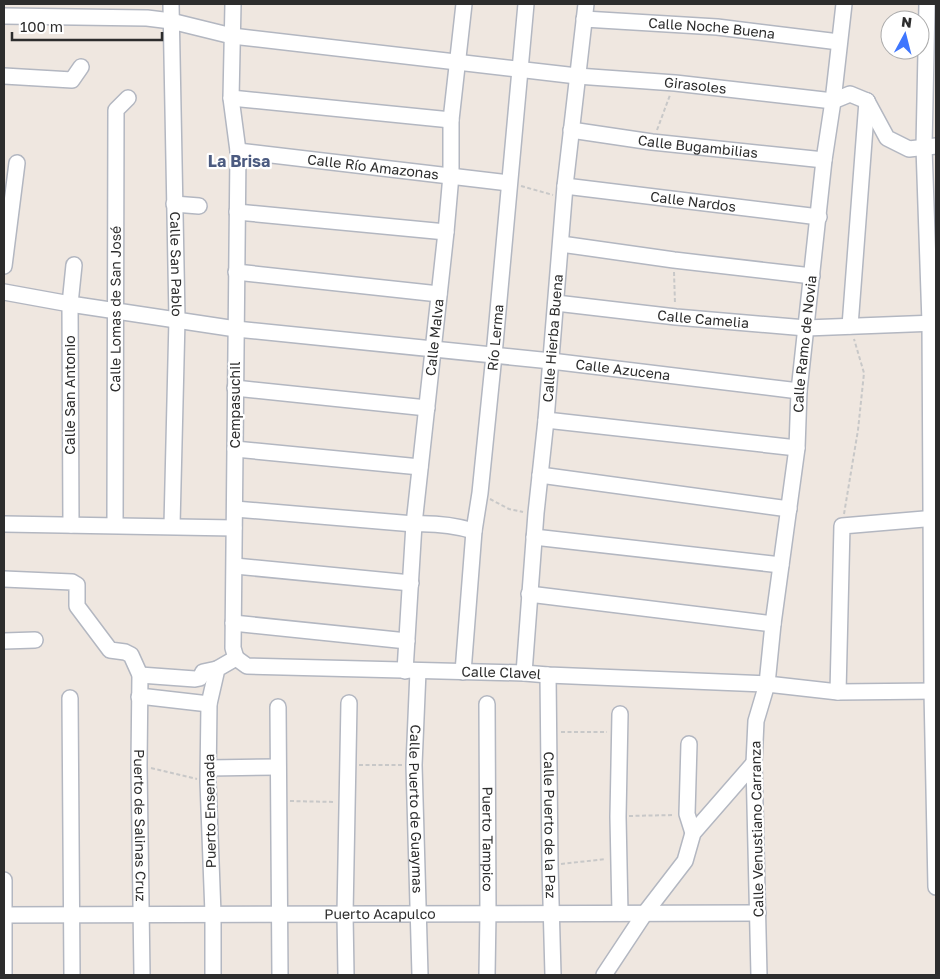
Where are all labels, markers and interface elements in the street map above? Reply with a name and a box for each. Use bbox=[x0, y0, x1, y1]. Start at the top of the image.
scale bar bbox=[12, 10, 162, 42]
north arrow bbox=[880, 10, 930, 60]
text: N bbox=[900, 13, 913, 31]
street label: Calle Noche Buena bbox=[648, 14, 776, 42]
text: 100 m bbox=[20, 17, 63, 35]
street label: Girasoles bbox=[664, 73, 727, 97]
street label: Calle Bugambilias bbox=[637, 131, 759, 161]
street label: Calle Río Amazonas bbox=[306, 150, 440, 183]
district label: La Brisa bbox=[208, 151, 270, 171]
street label: Calle Nardos bbox=[649, 187, 737, 215]
street label: Calle San Pablo bbox=[167, 211, 186, 317]
street label: Calle Lomas de San José bbox=[106, 226, 124, 392]
street label: Calle Hierba Buena bbox=[538, 273, 566, 403]
street label: Calle Ramo de Novia bbox=[789, 274, 819, 413]
street label: Calle Malva bbox=[421, 298, 447, 377]
street label: Río Lerma bbox=[483, 304, 507, 372]
street label: Calle Camelia bbox=[656, 306, 750, 331]
street label: Calle San Antonio bbox=[61, 335, 78, 455]
street label: Calle Azucena bbox=[575, 355, 671, 383]
street label: Cempasuchil bbox=[226, 362, 243, 448]
street label: Calle Clavel bbox=[461, 662, 542, 682]
street label: Calle Puerto de Guaymas bbox=[406, 724, 427, 893]
street label: Calle Venustiano Carranza bbox=[746, 741, 767, 917]
street label: Puerto de Salinas Cruz bbox=[131, 749, 150, 902]
street label: Calle Puerto de la Paz bbox=[541, 751, 560, 899]
street label: Puerto Ensenada bbox=[200, 754, 219, 869]
street label: Puerto Tampico bbox=[479, 786, 497, 892]
street label: Puerto Acapulco bbox=[324, 905, 436, 922]

